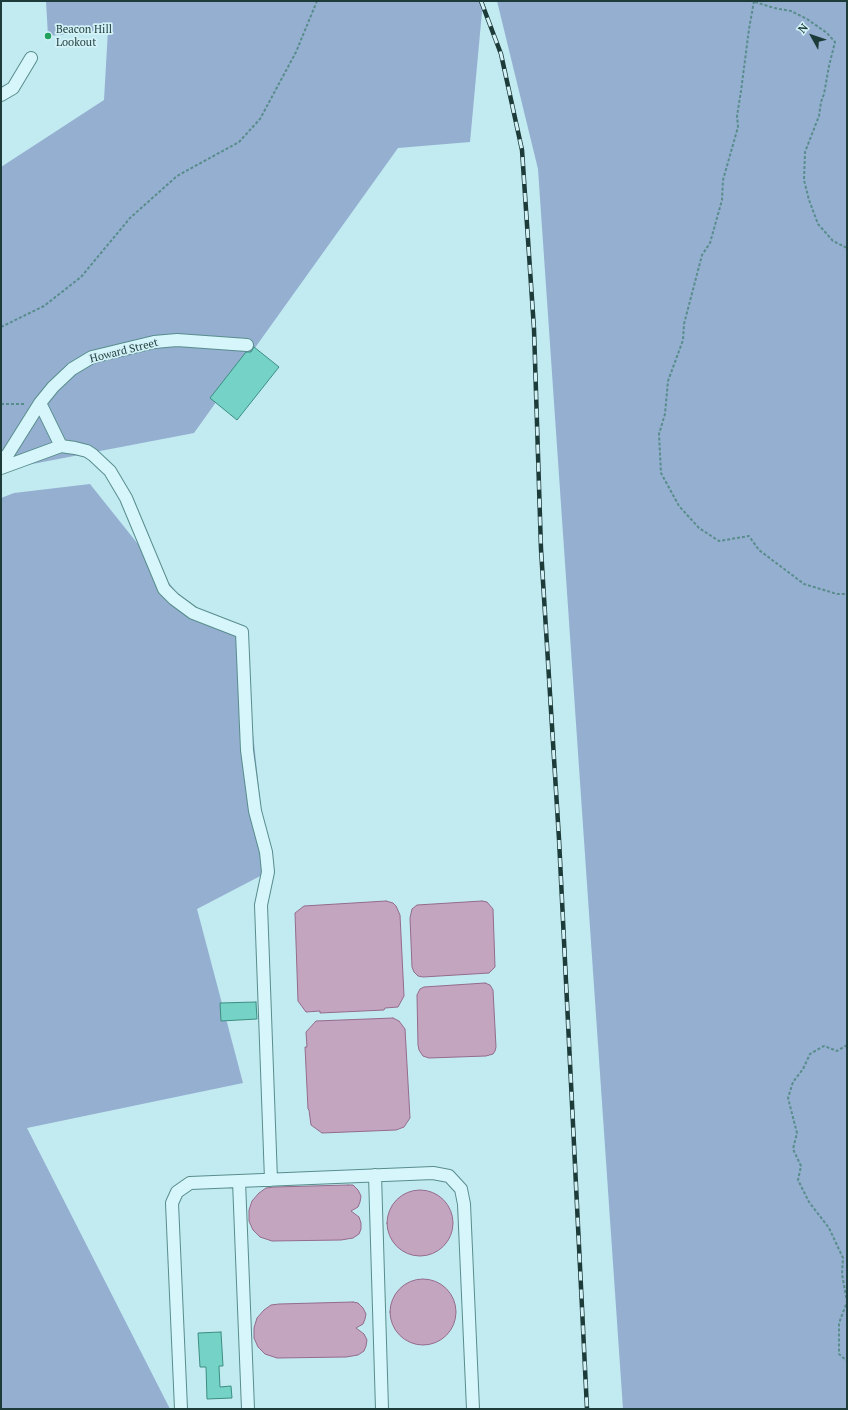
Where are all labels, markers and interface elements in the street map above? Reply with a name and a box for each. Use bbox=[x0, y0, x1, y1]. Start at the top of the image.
north arrow bbox=[792, 16, 832, 56]
text: N bbox=[795, 21, 811, 36]
place label: Beacon Hill Lookout bbox=[56, 23, 112, 49]
marker: Beacon Hill Lookout bbox=[43, 31, 53, 41]
street label: Howard Street bbox=[89, 336, 159, 366]

